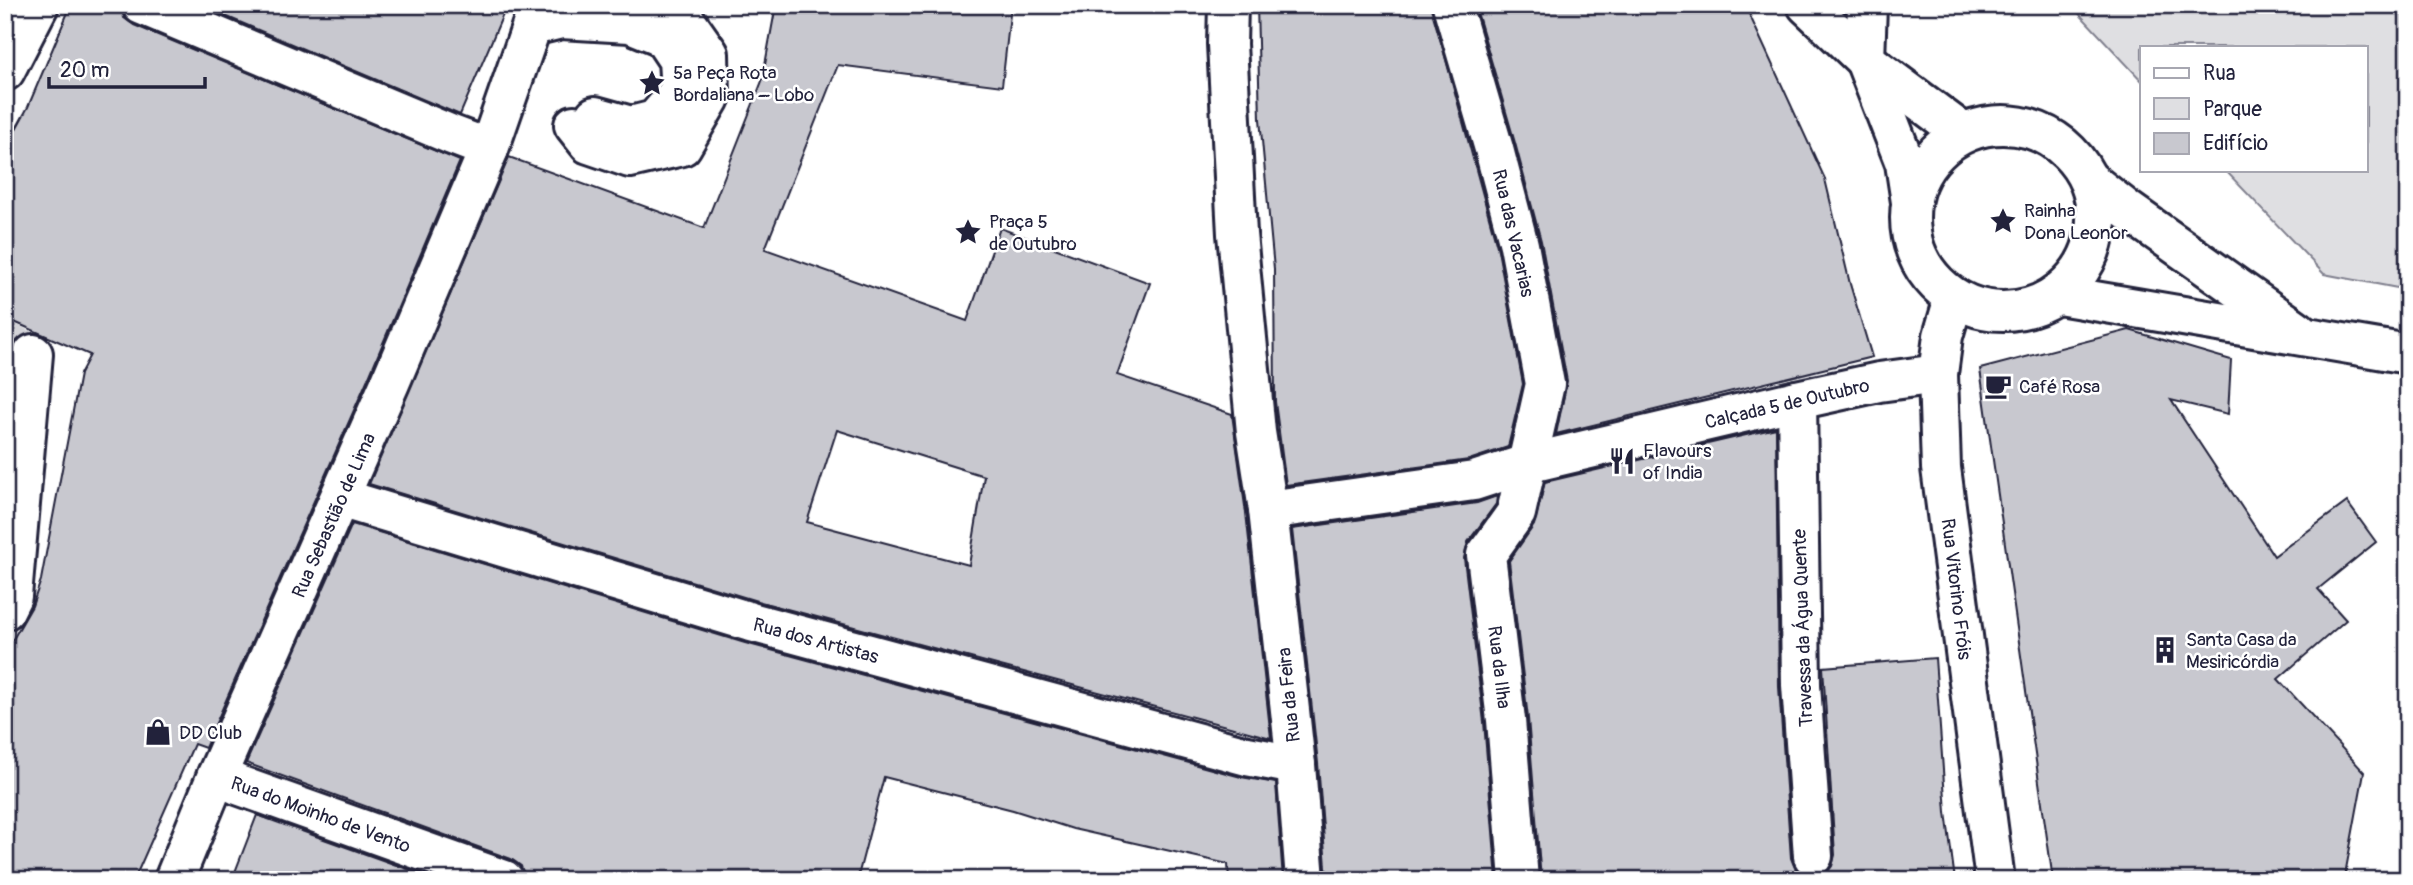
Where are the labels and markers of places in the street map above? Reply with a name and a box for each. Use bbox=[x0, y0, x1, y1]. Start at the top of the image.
place label: 5ª Peça Rota Bordaliana – Lobo bbox=[673, 61, 814, 107]
place icon: 5ª Peça Rota Bordaliana – Lobo bbox=[637, 68, 667, 98]
place label: Rainha Dona Leonor bbox=[2024, 199, 2128, 245]
place icon: Rainha Dona Leonor bbox=[1988, 206, 2018, 236]
place label: Praça 5 de Outubro bbox=[989, 210, 1077, 256]
place icon: Praça 5 de Outubro bbox=[953, 217, 983, 247]
cafe icon: Café Rosa bbox=[1983, 371, 2013, 401]
place label: Café Rosa bbox=[2019, 375, 2100, 399]
place label: Flavours of India bbox=[1643, 439, 1712, 485]
restaurant icon: Flavours of India bbox=[1607, 446, 1637, 476]
place label: Santa Casa da Mesiricórdia bbox=[2186, 628, 2297, 674]
building icon: Santa Casa da Mesiricórdia bbox=[2150, 635, 2180, 665]
shop icon: DD Club bbox=[143, 717, 173, 747]
place label: DD Club bbox=[179, 721, 242, 745]

